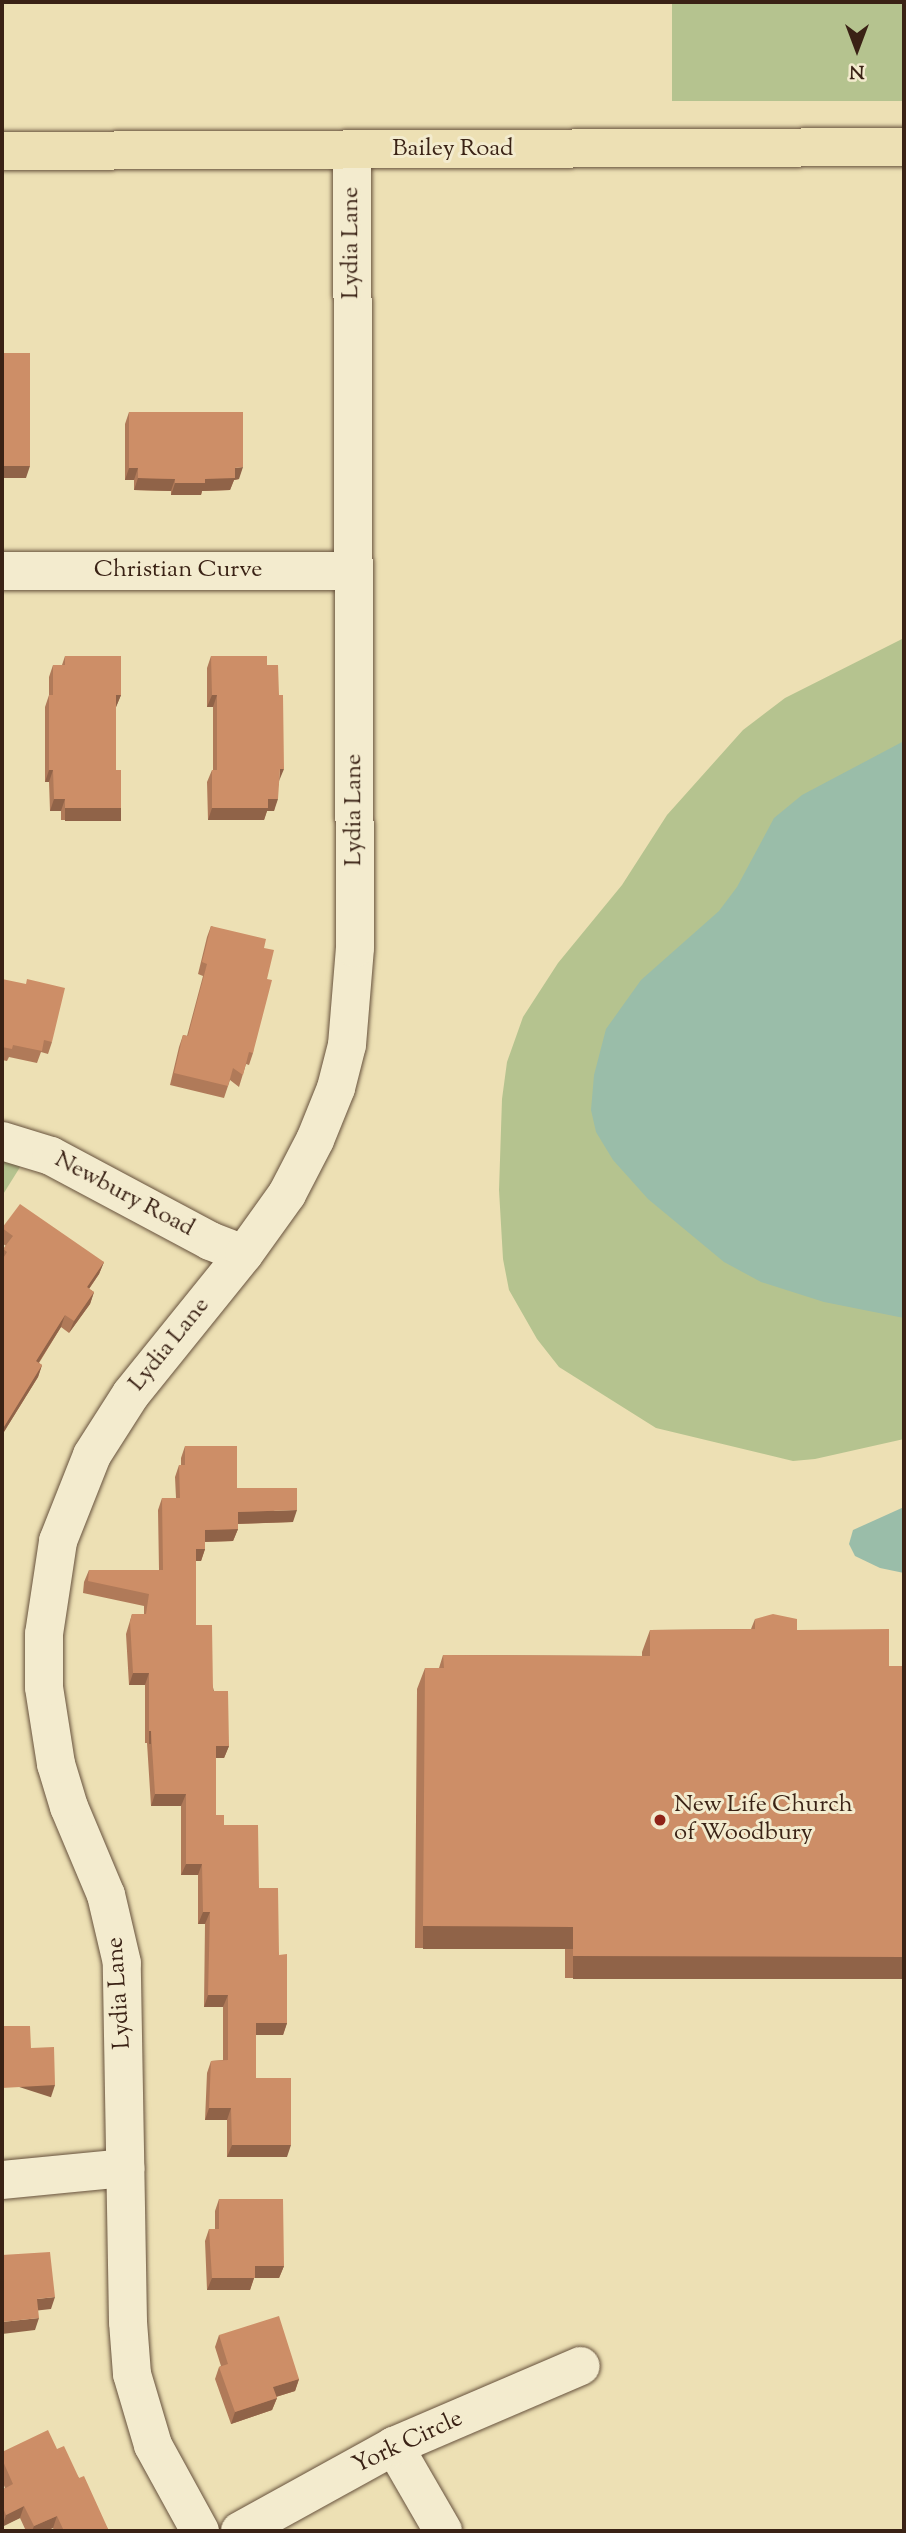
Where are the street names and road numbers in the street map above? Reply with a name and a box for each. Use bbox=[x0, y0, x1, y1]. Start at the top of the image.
street label: Bailey Road bbox=[392, 136, 514, 164]
street label: Lydia Lane bbox=[338, 187, 366, 299]
street label: Christian Curve bbox=[94, 557, 262, 585]
street label: Lydia Lane bbox=[341, 754, 369, 866]
street label: Newbury Road bbox=[49, 1146, 199, 1244]
street label: Lydia Lane bbox=[123, 1292, 217, 1398]
street label: Lydia Lane bbox=[102, 1936, 138, 2050]
street label: York Circle bbox=[348, 2405, 468, 2481]

